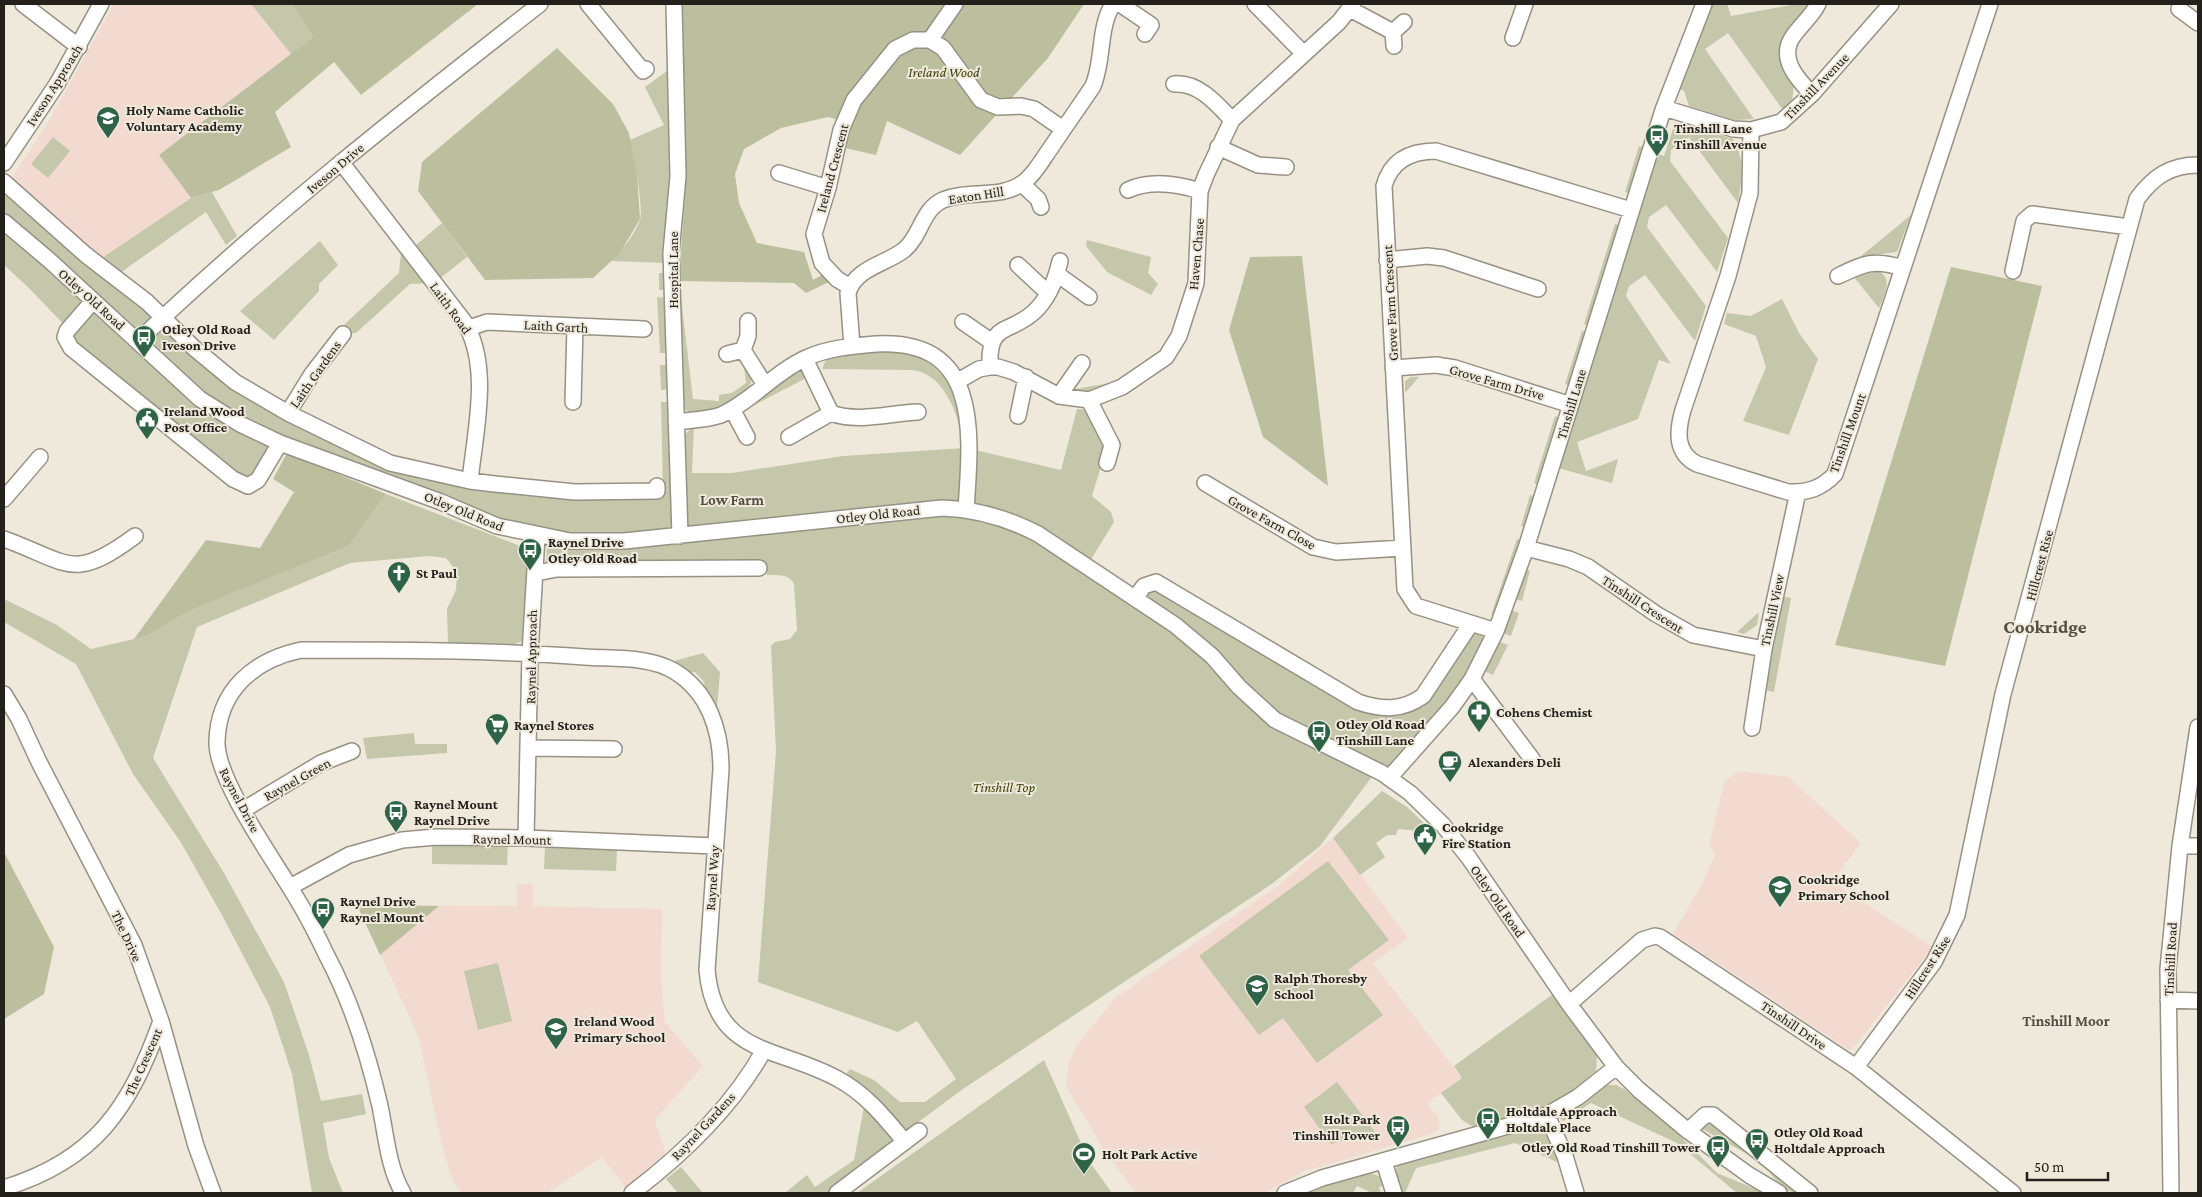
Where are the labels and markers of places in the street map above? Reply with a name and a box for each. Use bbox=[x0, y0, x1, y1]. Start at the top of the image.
place label: Holy Name Catholic Voluntary Academy bbox=[125, 102, 244, 134]
school or university icon: Holy Name Catholic Voluntary Academy bbox=[95, 105, 121, 139]
place label: Tinshill Lane Tinshill Avenue bbox=[1674, 120, 1767, 152]
bus stop icon: Tinshill Lane Tinshill Avenue bbox=[1644, 123, 1670, 157]
place label: Otley Old Road Iveson Drive bbox=[162, 321, 251, 353]
bus stop icon: Otley Old Road Iveson Drive bbox=[131, 324, 157, 358]
place label: Ireland Wood Post Office bbox=[164, 403, 245, 435]
public building icon: Ireland Wood Post Office bbox=[134, 406, 160, 440]
place label: Raynel Drive Otley Old Road bbox=[548, 534, 637, 566]
bus stop icon: Raynel Drive Otley Old Road bbox=[517, 537, 543, 571]
church icon: St Paul bbox=[386, 560, 412, 594]
place label: St Paul bbox=[416, 565, 457, 581]
pharmacy icon: Cohens Chemist bbox=[1466, 699, 1492, 733]
place label: Cohens Chemist bbox=[1496, 704, 1593, 720]
supermarket icon: Raynel Stores bbox=[484, 712, 510, 746]
place label: Otley Old Road Tinshill Lane bbox=[1336, 716, 1425, 748]
place label: Raynel Stores bbox=[514, 717, 594, 733]
bus stop icon: Otley Old Road Tinshill Lane bbox=[1306, 719, 1332, 753]
cafe icon: Alexanders Deli bbox=[1437, 749, 1463, 783]
place label: Alexanders Deli bbox=[1467, 754, 1561, 770]
place label: Raynel Mount Raynel Drive bbox=[414, 796, 499, 828]
bus stop icon: Raynel Mount Raynel Drive bbox=[383, 799, 409, 833]
place label: Cookridge Fire Station bbox=[1442, 819, 1511, 851]
public building icon: Cookridge Fire Station bbox=[1412, 822, 1438, 856]
place label: Cookridge Primary School bbox=[1798, 871, 1889, 903]
school or university icon: Cookridge Primary School bbox=[1767, 874, 1793, 908]
place label: Raynel Drive Raynel Mount bbox=[340, 893, 425, 925]
bus stop icon: Raynel Drive Raynel Mount bbox=[310, 896, 336, 930]
place label: Ralph Thoresby School bbox=[1274, 970, 1367, 1002]
school or university icon: Ralph Thoresby School bbox=[1244, 973, 1270, 1007]
place label: Ireland Wood Primary School bbox=[574, 1013, 665, 1045]
school or university icon: Ireland Wood Primary School bbox=[543, 1016, 569, 1050]
place label: Holtdale Approach Holtdale Place bbox=[1506, 1103, 1617, 1135]
bus stop icon: Holtdale Approach Holtdale Place bbox=[1475, 1106, 1501, 1140]
place label: Holt Park Tinshill Tower bbox=[1293, 1111, 1380, 1143]
bus stop icon: Holt Park Tinshill Tower bbox=[1385, 1114, 1411, 1148]
place label: Otley Old Road Holtdale Approach bbox=[1774, 1124, 1885, 1156]
bus stop icon: Otley Old Road Holtdale Approach bbox=[1744, 1127, 1770, 1161]
bus stop icon: Otley Old Road Tinshill Tower bbox=[1705, 1134, 1731, 1168]
place label: Otley Old Road Tinshill Tower bbox=[1521, 1139, 1700, 1155]
sports icon: Holt Park Active bbox=[1071, 1141, 1097, 1175]
place label: Holt Park Active bbox=[1102, 1146, 1198, 1162]

